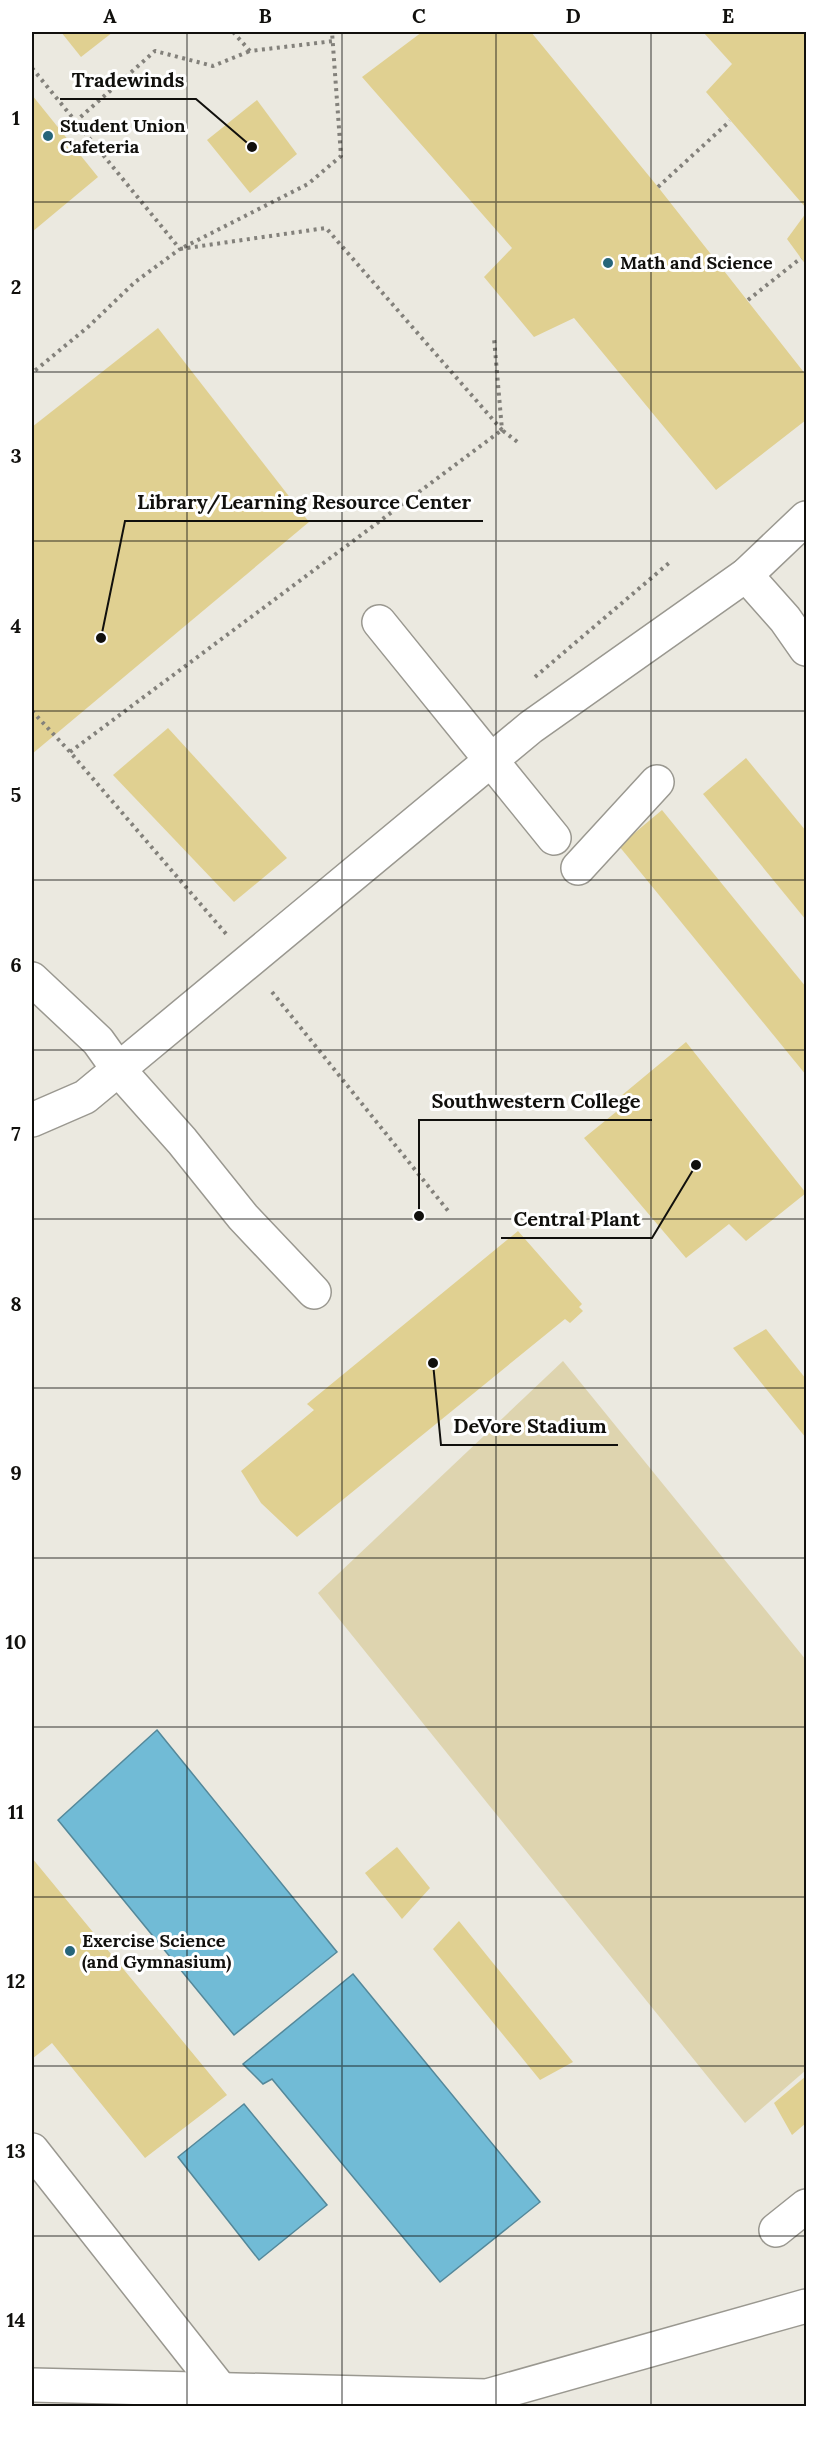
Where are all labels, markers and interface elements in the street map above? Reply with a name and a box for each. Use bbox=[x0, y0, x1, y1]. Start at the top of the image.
text: A bbox=[103, 3, 117, 28]
text: B bbox=[258, 3, 272, 28]
text: C bbox=[412, 3, 426, 28]
text: D bbox=[565, 3, 581, 28]
text: E bbox=[722, 3, 734, 28]
callout: Tradewinds bbox=[60, 61, 196, 99]
text: Tradewinds bbox=[72, 67, 185, 92]
text: 1 bbox=[12, 105, 20, 130]
place label: Student Union Cafeteria bbox=[60, 114, 186, 158]
marker: Student Union Cafeteria bbox=[41, 129, 55, 143]
place label: Math and Science bbox=[620, 251, 773, 274]
marker: Math and Science bbox=[601, 256, 615, 270]
text: 2 bbox=[11, 274, 21, 299]
text: 3 bbox=[10, 443, 22, 468]
callout: Library/Learning Resource Center bbox=[125, 483, 483, 521]
text: Library/Learning Resource Center bbox=[137, 489, 471, 515]
text: 4 bbox=[11, 613, 22, 638]
text: 5 bbox=[11, 782, 22, 807]
text: 6 bbox=[10, 952, 22, 977]
callout: Southwestern College bbox=[419, 1082, 652, 1120]
text: Southwestern College bbox=[431, 1088, 641, 1113]
text: 7 bbox=[11, 1121, 21, 1146]
callout: Central Plant bbox=[501, 1200, 652, 1238]
text: Central Plant bbox=[513, 1206, 641, 1231]
text: 8 bbox=[10, 1291, 22, 1316]
callout: DeVore Stadium bbox=[441, 1407, 618, 1445]
text: DeVore Stadium bbox=[453, 1413, 607, 1438]
text: 9 bbox=[10, 1460, 22, 1485]
text: 10 bbox=[6, 1629, 26, 1654]
text: 11 bbox=[8, 1799, 24, 1824]
place label: Exercise Science (and Gymnasium) bbox=[82, 1929, 231, 1973]
marker: Exercise Science (and Gymnasium) bbox=[63, 1944, 77, 1958]
text: 12 bbox=[7, 1968, 25, 1993]
text: 13 bbox=[6, 2138, 26, 2163]
text: 14 bbox=[6, 2307, 26, 2332]

